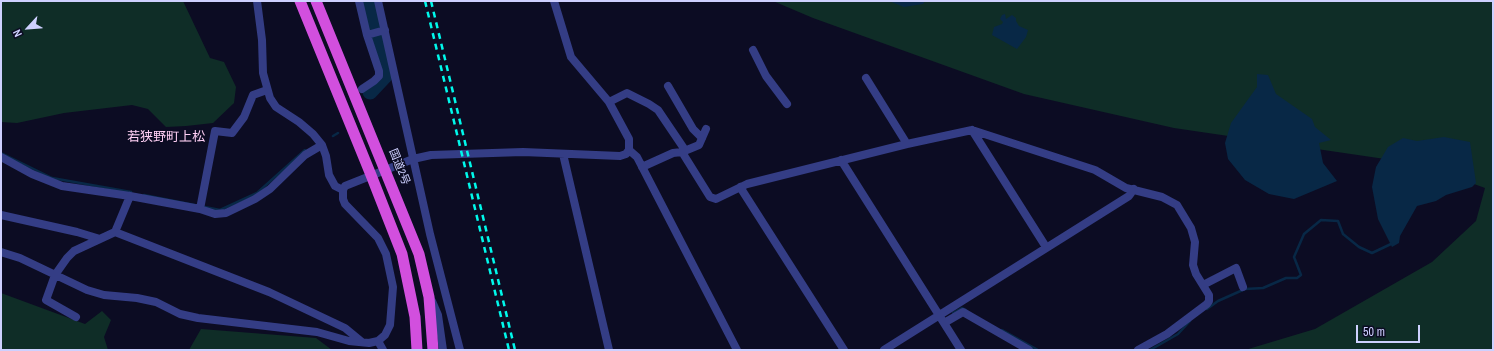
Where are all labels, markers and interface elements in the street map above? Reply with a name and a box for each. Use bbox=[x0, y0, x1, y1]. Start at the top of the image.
north arrow bbox=[8, 8, 48, 48]
text: N bbox=[9, 27, 25, 39]
district label: 若狭野町上松 bbox=[127, 130, 205, 146]
street label: 国道2号 bbox=[386, 147, 412, 187]
scale bar bbox=[1358, 317, 1422, 343]
text: 50 m bbox=[1363, 324, 1385, 340]

